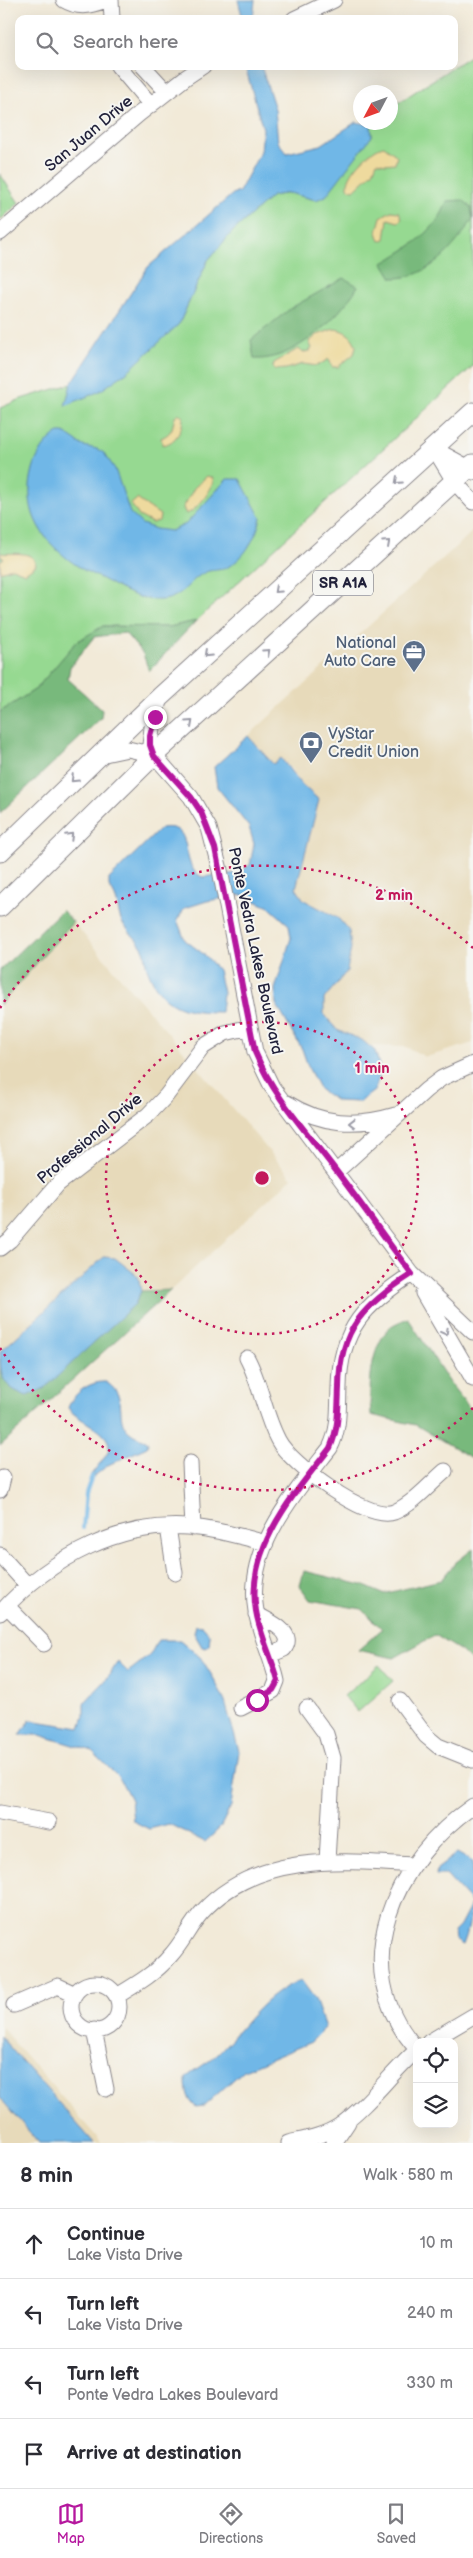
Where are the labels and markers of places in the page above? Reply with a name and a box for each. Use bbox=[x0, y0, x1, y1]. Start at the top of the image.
place label: National Auto Care bbox=[324, 634, 397, 671]
office icon: National Auto Care bbox=[401, 639, 427, 673]
place label: VyStar Credit Union bbox=[328, 725, 419, 762]
bank icon: VyStar Credit Union bbox=[298, 730, 324, 764]
centre of rings bbox=[253, 1169, 271, 1187]

